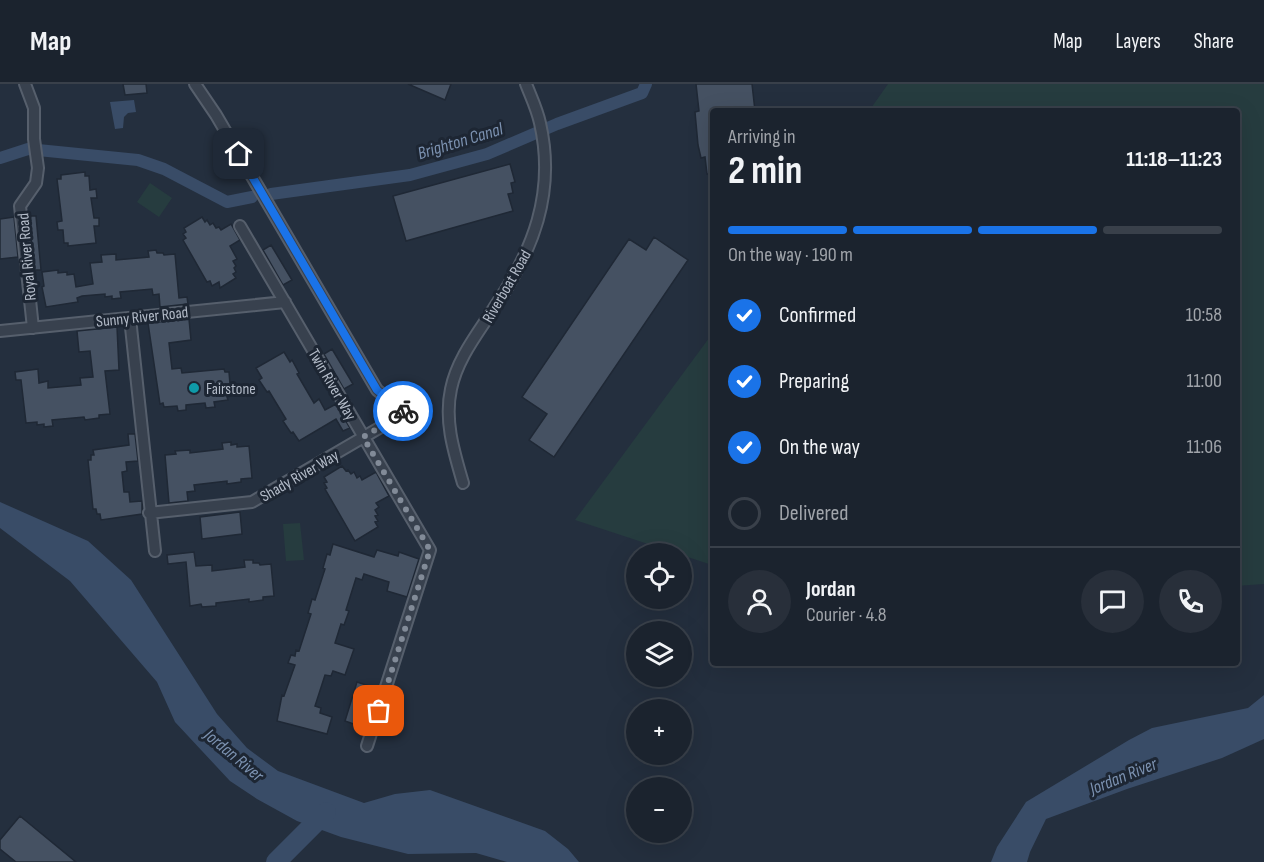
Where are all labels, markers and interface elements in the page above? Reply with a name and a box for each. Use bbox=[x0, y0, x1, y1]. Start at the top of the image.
text: Map bbox=[30, 25, 71, 58]
text: Map bbox=[1053, 29, 1082, 54]
text: Layers bbox=[1115, 29, 1161, 54]
text: Share bbox=[1194, 29, 1234, 54]
water label: Brighton Canal bbox=[415, 118, 506, 164]
text: Arriving in bbox=[728, 125, 796, 149]
pin bbox=[213, 128, 264, 179]
icon: home bbox=[222, 137, 255, 170]
text: 11:18–11:23 bbox=[1126, 146, 1222, 173]
text: 2 min bbox=[728, 148, 802, 195]
street label: Royal River Road bbox=[14, 212, 41, 302]
text: On the way · 190 m bbox=[728, 243, 853, 267]
street label: Riverboat Road bbox=[479, 247, 536, 327]
icon: check bbox=[728, 299, 761, 332]
text: Confirmed bbox=[779, 302, 856, 329]
street label: Sunny River Road bbox=[95, 303, 189, 332]
text: 10:58 bbox=[1186, 303, 1222, 327]
street label: Twin River Way bbox=[304, 346, 360, 424]
icon: check bbox=[728, 365, 761, 398]
text: Preparing bbox=[779, 368, 849, 395]
text: 11:00 bbox=[1186, 369, 1222, 393]
place label: Fairstone bbox=[206, 380, 256, 399]
marker: Fairstone bbox=[187, 381, 201, 395]
courier bbox=[373, 381, 433, 441]
icon: bike bbox=[387, 395, 420, 428]
icon: check bbox=[728, 431, 761, 464]
text: On the way bbox=[779, 434, 860, 461]
text: 11:06 bbox=[1187, 435, 1222, 459]
street label: Shady River Way bbox=[257, 446, 342, 506]
text: Delivered bbox=[779, 500, 848, 527]
map controls bbox=[626, 543, 692, 843]
button: locate bbox=[626, 543, 692, 609]
button: person bbox=[728, 570, 791, 633]
button: chat bbox=[1081, 570, 1144, 633]
button: phone bbox=[1159, 570, 1222, 633]
text: Jordan bbox=[806, 576, 855, 603]
text: Courier · 4.8 bbox=[806, 603, 887, 627]
button: layers bbox=[626, 621, 692, 687]
pin bbox=[353, 685, 404, 736]
icon: bag bbox=[362, 694, 395, 727]
button: + bbox=[626, 699, 692, 765]
water label: Jordan River bbox=[199, 724, 268, 787]
water label: Jordan River bbox=[1085, 753, 1161, 800]
button: − bbox=[626, 777, 692, 843]

